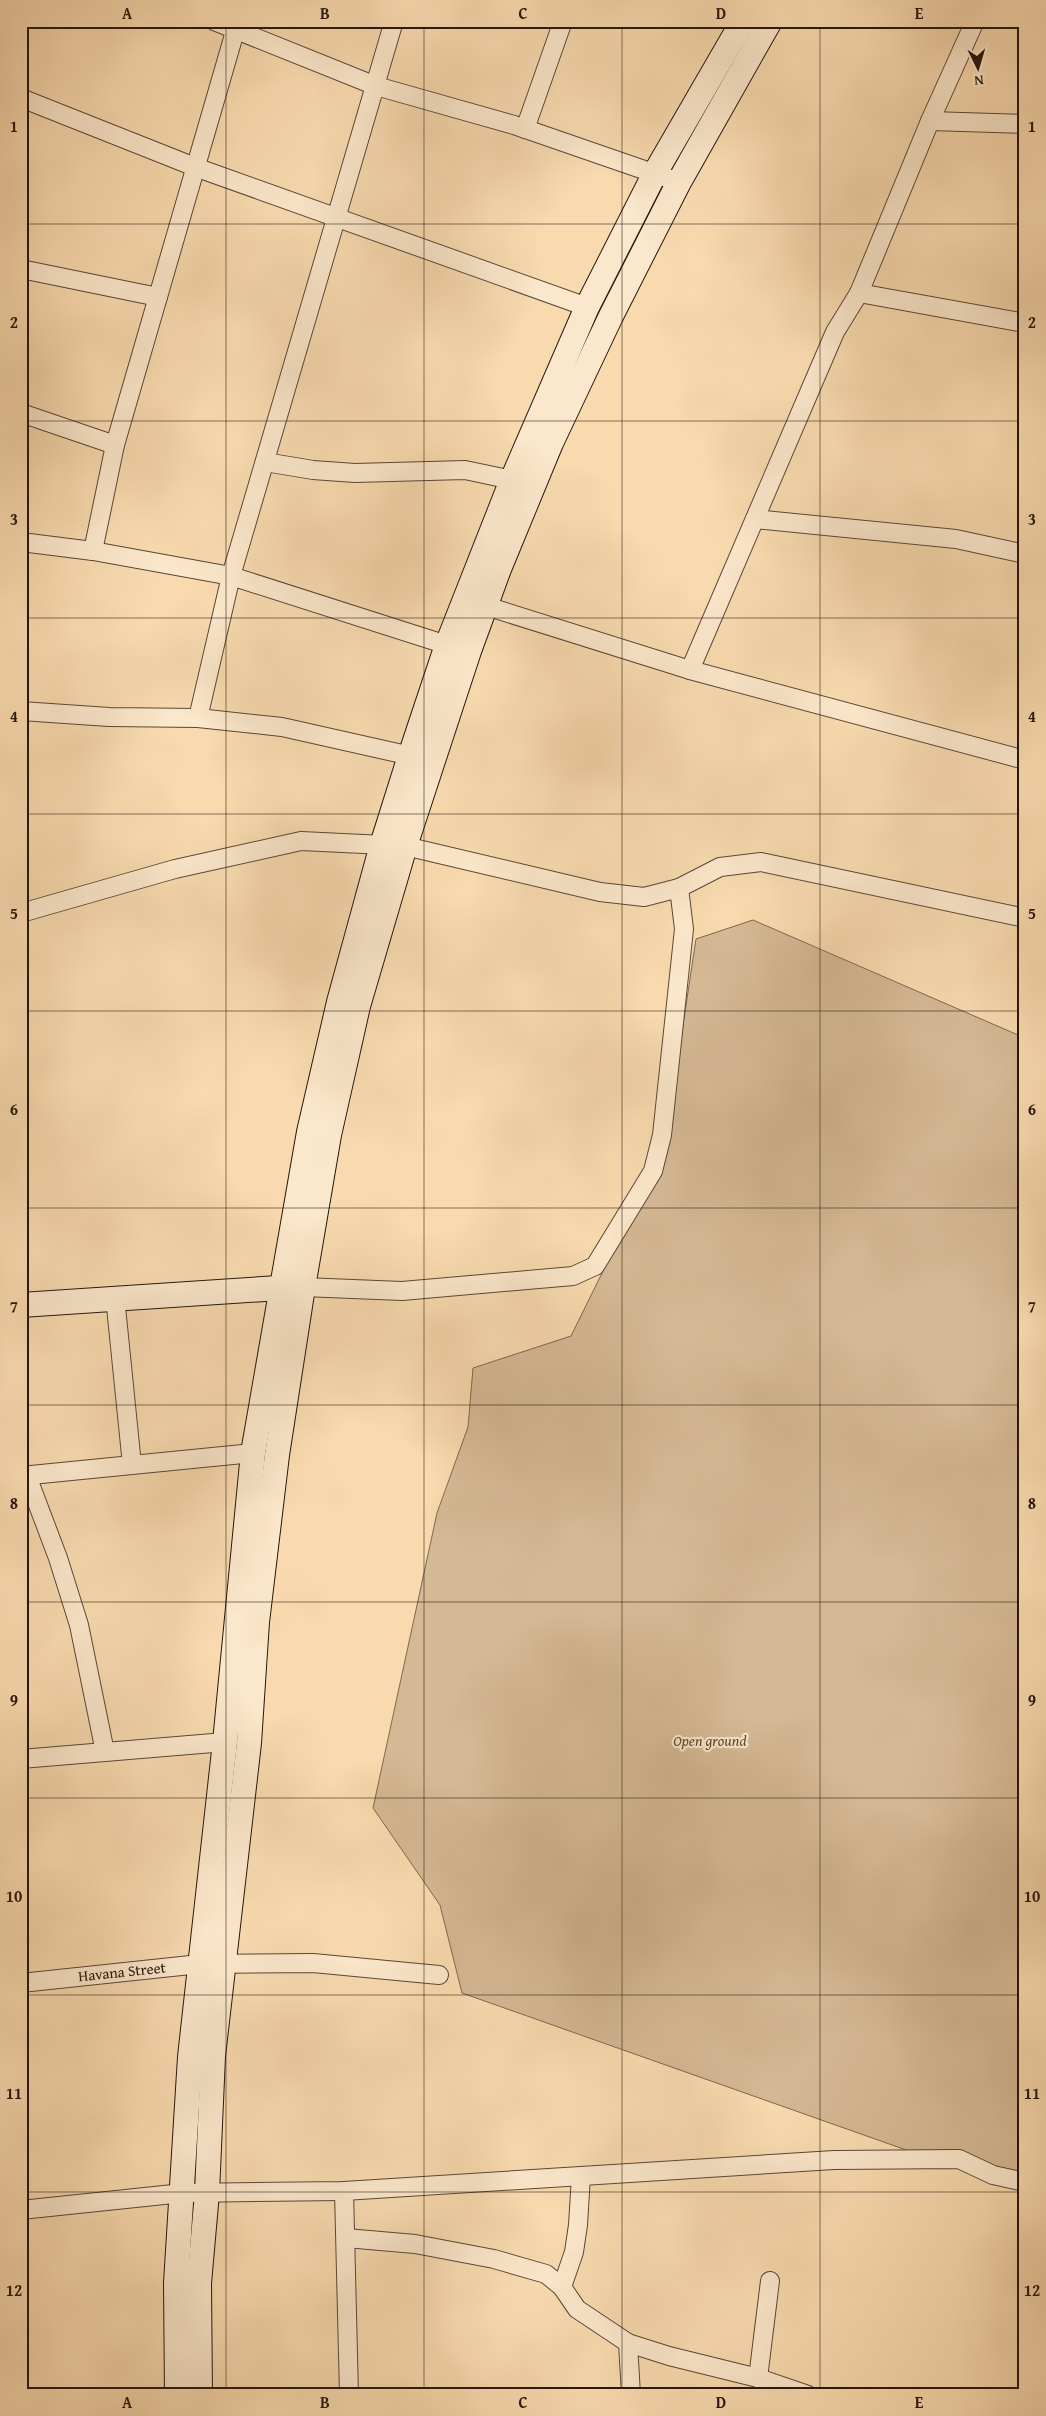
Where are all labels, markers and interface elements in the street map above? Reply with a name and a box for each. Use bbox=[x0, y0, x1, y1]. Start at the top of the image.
text: A bbox=[122, 1, 133, 25]
text: B bbox=[320, 1, 330, 25]
text: C bbox=[518, 1, 528, 25]
text: D bbox=[716, 1, 726, 25]
text: E bbox=[915, 1, 924, 25]
north arrow bbox=[954, 42, 1004, 92]
text: N bbox=[973, 71, 985, 91]
text: 1 bbox=[10, 114, 18, 138]
text: 1 bbox=[1028, 114, 1036, 138]
text: 2 bbox=[10, 310, 18, 334]
text: 2 bbox=[1028, 310, 1036, 334]
text: 3 bbox=[10, 507, 18, 531]
text: 3 bbox=[1028, 507, 1036, 531]
text: 4 bbox=[10, 704, 18, 728]
text: 4 bbox=[1028, 704, 1036, 728]
text: 5 bbox=[10, 901, 18, 925]
text: 5 bbox=[1028, 901, 1036, 925]
text: 6 bbox=[10, 1097, 18, 1121]
text: 6 bbox=[1028, 1097, 1036, 1121]
text: 7 bbox=[10, 1294, 18, 1318]
text: 7 bbox=[1028, 1294, 1036, 1318]
text: 8 bbox=[10, 1491, 18, 1515]
text: 8 bbox=[1028, 1491, 1036, 1515]
text: 9 bbox=[10, 1688, 18, 1712]
text: 9 bbox=[1028, 1688, 1036, 1712]
park label: Open ground bbox=[673, 1730, 747, 1751]
text: 10 bbox=[6, 1884, 22, 1908]
text: 10 bbox=[1024, 1884, 1040, 1908]
street label: Havana Street bbox=[77, 1956, 167, 1987]
text: 11 bbox=[6, 2081, 22, 2105]
text: 11 bbox=[1024, 2081, 1040, 2105]
text: 12 bbox=[6, 2278, 22, 2302]
text: 12 bbox=[1024, 2278, 1040, 2302]
text: A bbox=[122, 2390, 133, 2414]
text: B bbox=[320, 2390, 330, 2414]
text: C bbox=[518, 2390, 528, 2414]
text: D bbox=[716, 2390, 726, 2414]
text: E bbox=[915, 2390, 924, 2414]

